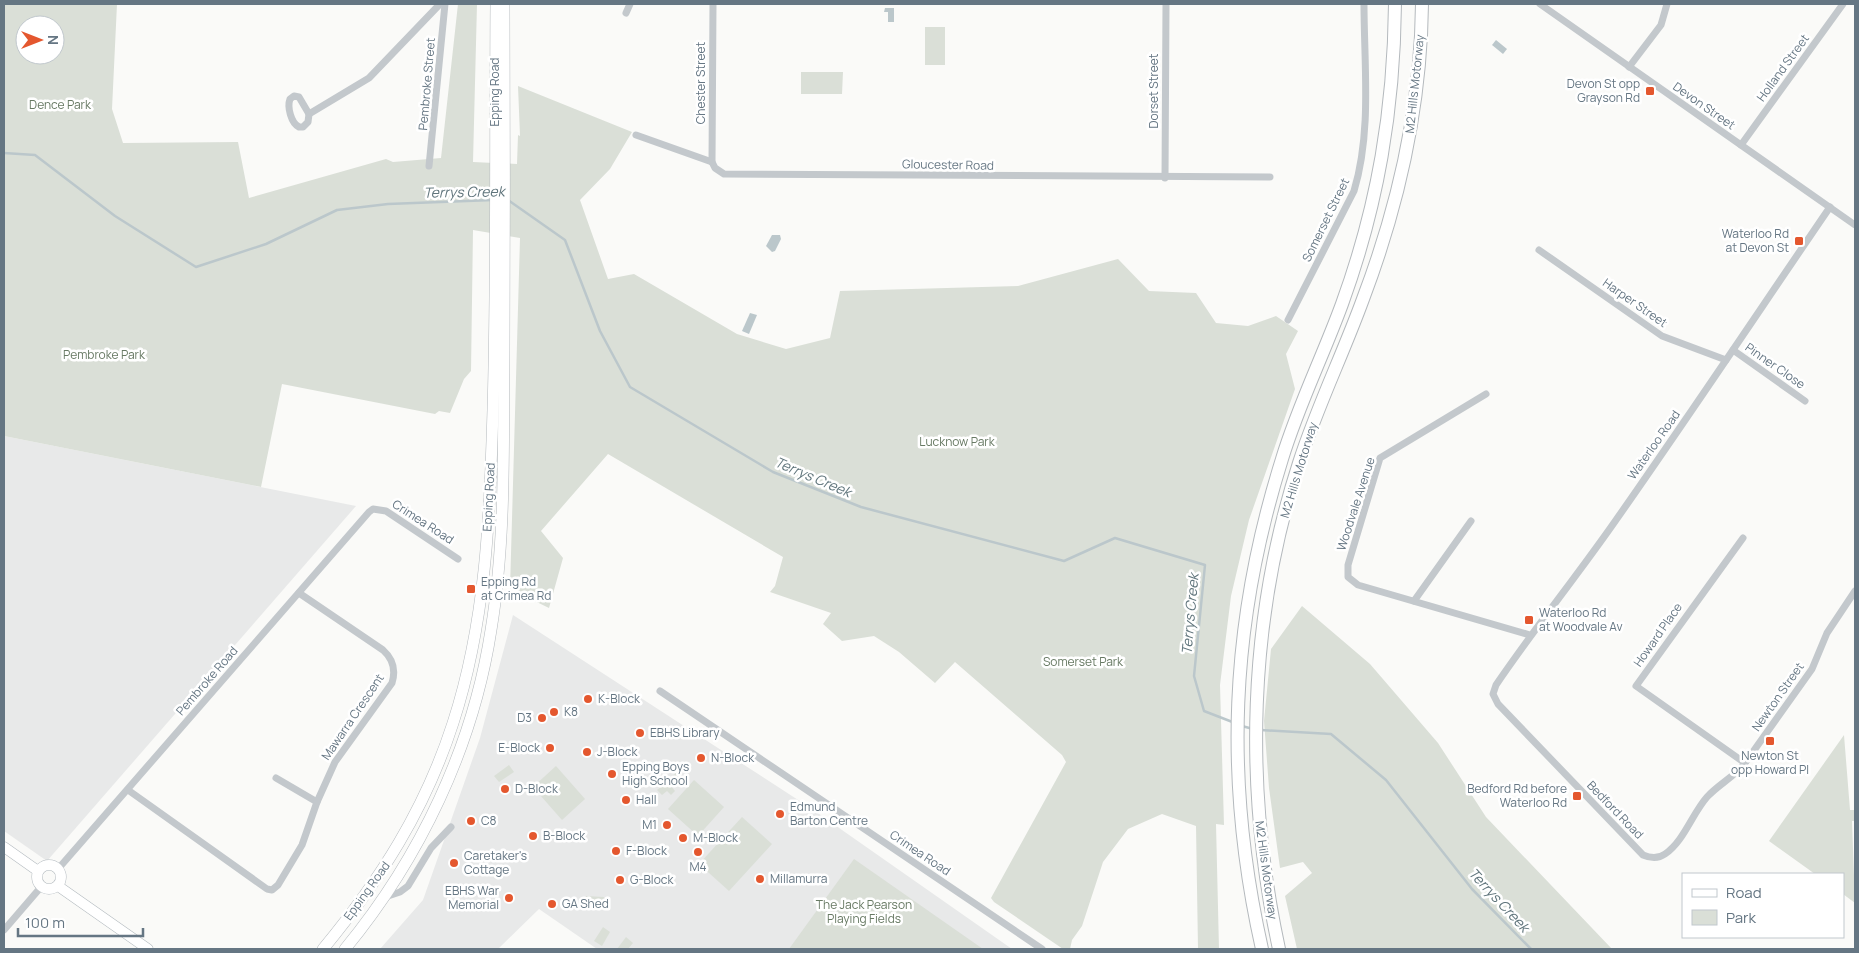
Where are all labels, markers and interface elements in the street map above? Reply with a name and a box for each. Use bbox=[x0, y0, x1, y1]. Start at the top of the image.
north arrow bbox=[15, 15, 65, 65]
street label: Holland Street bbox=[1752, 30, 1813, 105]
street label: M2 Hills Motorway bbox=[1401, 33, 1428, 134]
text: N bbox=[44, 35, 63, 45]
street label: Pembroke Street bbox=[414, 37, 439, 131]
street label: Chester Street bbox=[692, 42, 709, 124]
street label: Dorset Street bbox=[1145, 53, 1162, 129]
street label: Epping Road bbox=[486, 58, 503, 126]
place label: Devon St opp Grayson Rd bbox=[1567, 75, 1640, 106]
street label: Devon Street bbox=[1670, 78, 1739, 133]
marker: Devon St opp Grayson Rd bbox=[1644, 85, 1656, 97]
park label: Dence Park bbox=[29, 96, 92, 113]
street label: Gloucester Road bbox=[902, 155, 994, 174]
street label: Somerset Street bbox=[1298, 175, 1353, 265]
water label: Terrys Creek bbox=[423, 181, 507, 202]
place label: Waterloo Rd at Devon St bbox=[1722, 225, 1789, 256]
marker: Waterloo Rd at Devon St bbox=[1793, 235, 1805, 247]
street label: Harper Street bbox=[1600, 274, 1671, 331]
street label: Pinner Close bbox=[1742, 339, 1809, 393]
park label: Pembroke Park bbox=[63, 346, 146, 363]
street label: Waterloo Road bbox=[1623, 407, 1684, 483]
street label: M2 Hills Motorway bbox=[1276, 419, 1321, 520]
park label: Lucknow Park bbox=[919, 433, 996, 450]
water label: Terrys Creek bbox=[772, 452, 856, 502]
street label: Woodvale Avenue bbox=[1332, 455, 1379, 553]
street label: Epping Road bbox=[478, 462, 499, 532]
street label: Crimea Road bbox=[389, 495, 457, 548]
water label: Terrys Creek bbox=[1177, 571, 1203, 655]
place label: Epping Rd at Crimea Rd bbox=[481, 573, 551, 604]
marker: Epping Rd at Crimea Rd bbox=[465, 583, 477, 595]
street label: Howard Place bbox=[1629, 599, 1686, 670]
place label: Waterloo Rd at Woodvale Av bbox=[1539, 604, 1623, 635]
marker: Waterloo Rd at Woodvale Av bbox=[1523, 614, 1535, 626]
street label: Pembroke Road bbox=[172, 643, 241, 719]
park label: Somerset Park bbox=[1043, 653, 1124, 670]
street label: Newton Street bbox=[1748, 659, 1808, 735]
street label: Mawarra Crescent bbox=[317, 670, 388, 763]
place label: K-Block bbox=[598, 690, 641, 707]
marker: K-Block bbox=[582, 693, 594, 705]
place label: K8 bbox=[564, 703, 578, 720]
marker: K8 bbox=[548, 706, 560, 718]
place label: D3 bbox=[517, 709, 532, 726]
marker: D3 bbox=[536, 712, 548, 724]
place label: EBHS Library bbox=[650, 724, 720, 741]
marker: EBHS Library bbox=[634, 727, 646, 739]
marker: Newton St opp Howard Pl bbox=[1764, 735, 1776, 747]
place label: E-Block bbox=[498, 739, 541, 756]
marker: E-Block bbox=[544, 742, 556, 754]
place label: J-Block bbox=[597, 743, 639, 760]
marker: J-Block bbox=[581, 746, 593, 758]
place label: Newton St opp Howard Pl bbox=[1731, 747, 1809, 778]
place label: N-Block bbox=[711, 749, 755, 766]
marker: N-Block bbox=[695, 752, 707, 764]
place label: Epping Boys High School bbox=[622, 758, 689, 789]
marker: Epping Boys High School bbox=[606, 768, 618, 780]
street label: Bedford Road bbox=[1583, 777, 1647, 842]
place label: D-Block bbox=[515, 780, 559, 797]
place label: Bedford Rd before Waterloo Rd bbox=[1467, 780, 1567, 811]
marker: D-Block bbox=[499, 783, 511, 795]
marker: Bedford Rd before Waterloo Rd bbox=[1571, 790, 1583, 802]
place label: Hall bbox=[636, 791, 656, 808]
marker: Hall bbox=[620, 794, 632, 806]
place label: Edmund Barton Centre bbox=[790, 798, 868, 829]
marker: Edmund Barton Centre bbox=[774, 808, 786, 820]
place label: C8 bbox=[481, 812, 497, 829]
marker: C8 bbox=[465, 815, 477, 827]
place label: M1 bbox=[642, 816, 657, 833]
marker: M1 bbox=[661, 819, 673, 831]
street label: M2 Hills Motorway bbox=[1251, 820, 1282, 921]
street label: Crimea Road bbox=[886, 826, 954, 879]
place label: B-Block bbox=[543, 827, 586, 844]
place label: M-Block bbox=[693, 829, 739, 846]
marker: B-Block bbox=[527, 830, 539, 842]
marker: M-Block bbox=[677, 832, 689, 844]
place label: F-Block bbox=[626, 842, 668, 859]
marker: F-Block bbox=[610, 845, 622, 857]
marker: M4 bbox=[692, 846, 704, 858]
place label: Caretaker's Cottage bbox=[464, 847, 527, 878]
marker: Caretaker's Cottage bbox=[448, 857, 460, 869]
street label: Epping Road bbox=[339, 858, 394, 924]
place label: M4 bbox=[689, 858, 707, 875]
water label: Terrys Creek bbox=[1465, 863, 1535, 937]
place label: Millamurra bbox=[770, 870, 828, 887]
place label: G-Block bbox=[630, 871, 674, 888]
marker: Millamurra bbox=[754, 873, 766, 885]
legend bbox=[1682, 873, 1844, 938]
marker: G-Block bbox=[614, 874, 626, 886]
place label: EBHS War Memorial bbox=[445, 882, 500, 913]
text: Road bbox=[1726, 882, 1762, 903]
marker: EBHS War Memorial bbox=[503, 892, 515, 904]
place label: GA Shed bbox=[562, 895, 609, 912]
park label: The Jack Pearson Playing Fields bbox=[816, 896, 912, 927]
marker: GA Shed bbox=[546, 898, 558, 910]
scale bar bbox=[18, 906, 142, 938]
text: Park bbox=[1726, 907, 1756, 928]
text: 100 m bbox=[25, 912, 65, 933]

